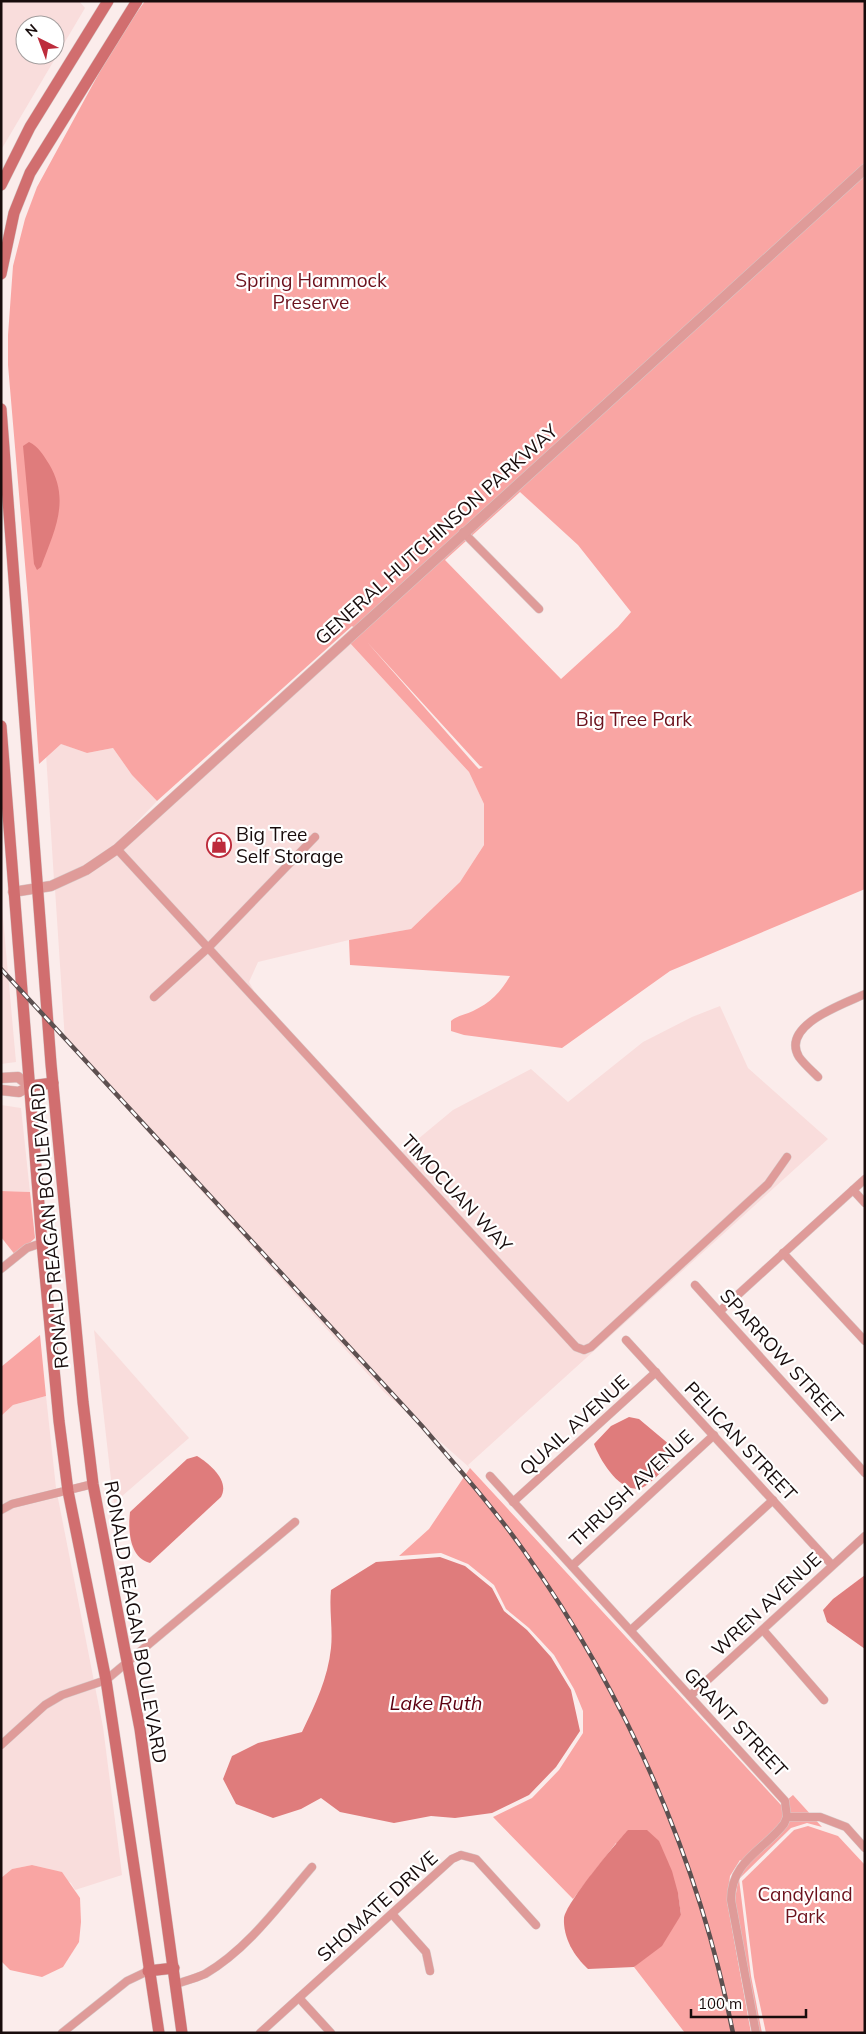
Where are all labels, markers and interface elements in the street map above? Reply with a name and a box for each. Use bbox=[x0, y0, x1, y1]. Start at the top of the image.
north arrow bbox=[15, 15, 65, 65]
text: N bbox=[21, 20, 41, 41]
park label: Spring Hammock Preserve bbox=[235, 268, 387, 314]
street label: GENERAL HUTCHINSON PARKWAY bbox=[310, 418, 563, 649]
park label: Big Tree Park bbox=[576, 707, 692, 731]
place label: Big Tree Self Storage bbox=[236, 822, 343, 868]
shop icon: Big Tree Self Storage bbox=[206, 832, 232, 858]
street label: RONALD REAGAN BOULEVARD bbox=[25, 1082, 73, 1370]
street label: TIMOCUAN WAY bbox=[397, 1129, 518, 1257]
street label: SPARROW STREET bbox=[715, 1284, 849, 1429]
street label: QUAIL AVENUE bbox=[514, 1369, 634, 1481]
street label: PELICAN STREET bbox=[680, 1376, 803, 1506]
street label: THRUSH AVENUE bbox=[564, 1424, 698, 1552]
street label: RONALD REAGAN BOULEVARD bbox=[99, 1479, 173, 1765]
street label: WREN AVENUE bbox=[706, 1547, 826, 1661]
street label: GRANT STREET bbox=[679, 1662, 793, 1782]
water label: Lake Ruth bbox=[389, 1690, 483, 1715]
street label: SHOMATE DRIVE bbox=[312, 1845, 442, 1967]
park label: Candyland Park bbox=[757, 1882, 853, 1928]
scale bar bbox=[691, 1986, 806, 2018]
text: 100 m bbox=[698, 1994, 742, 2013]

